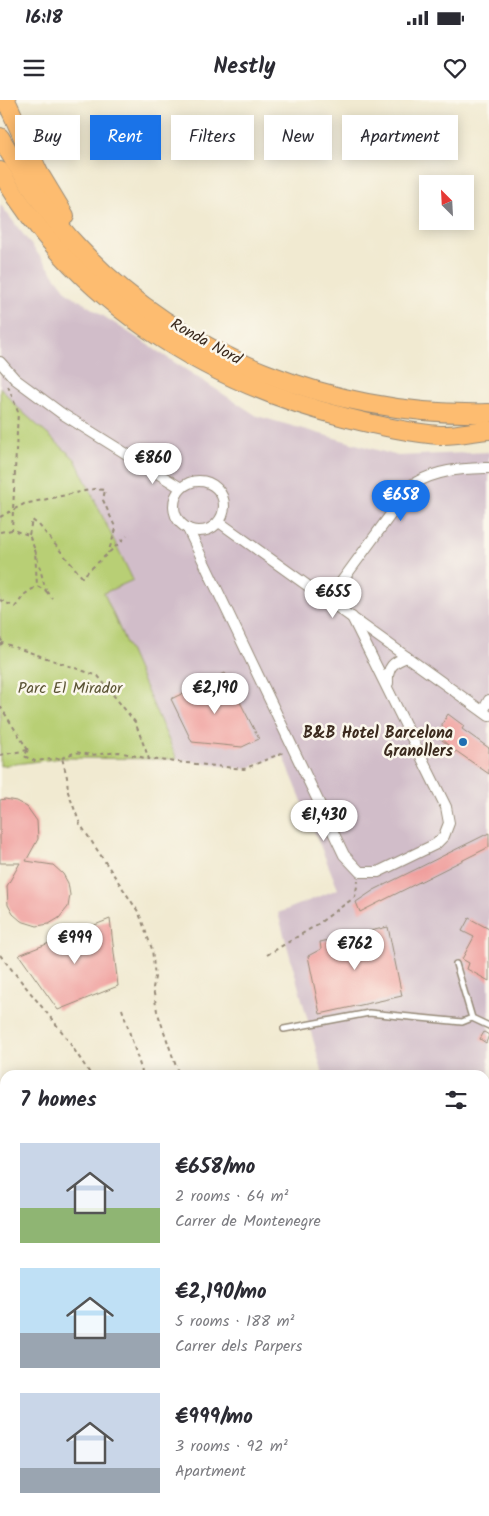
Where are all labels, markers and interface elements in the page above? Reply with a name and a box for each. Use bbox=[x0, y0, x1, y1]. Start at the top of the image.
text: 16:18 bbox=[25, 3, 63, 33]
text: Nestly bbox=[213, 50, 276, 85]
icon: menu bbox=[20, 54, 48, 82]
icon: heart bbox=[441, 54, 469, 82]
chip: Buy bbox=[15, 115, 80, 160]
chip: Rent bbox=[90, 115, 161, 160]
chip: Filters bbox=[171, 115, 254, 160]
chip: New bbox=[264, 115, 332, 160]
chip: Apartment bbox=[342, 115, 458, 160]
north arrow bbox=[419, 175, 474, 230]
map controls bbox=[419, 175, 474, 230]
street label: Ronda Nord bbox=[166, 312, 247, 372]
pin: €860 bbox=[123, 442, 183, 485]
text: €860 bbox=[135, 446, 171, 471]
pin: €658 bbox=[371, 480, 431, 522]
text: €658 bbox=[383, 483, 419, 508]
pin: €655 bbox=[303, 576, 363, 619]
text: €655 bbox=[315, 580, 351, 605]
pin: €2,190 bbox=[174, 672, 256, 715]
park label: Parc El Mirador bbox=[18, 676, 124, 701]
text: €2,190 bbox=[193, 676, 237, 701]
place label: B&B Hotel Barcelona Granollers bbox=[303, 721, 454, 764]
marker: B&B Hotel Barcelona Granollers bbox=[457, 736, 469, 748]
pin: €1,430 bbox=[283, 800, 365, 842]
text: €1,430 bbox=[302, 803, 346, 828]
pin: €999 bbox=[45, 922, 105, 965]
text: €999 bbox=[58, 926, 92, 951]
pin: €762 bbox=[325, 928, 385, 971]
text: €762 bbox=[337, 932, 373, 957]
text: 7 homes bbox=[20, 1084, 97, 1117]
icon: filters bbox=[442, 1086, 470, 1114]
text: €658/mo bbox=[175, 1151, 255, 1184]
icon: home bbox=[60, 1163, 120, 1223]
text: 2 rooms · 64 m² bbox=[175, 1184, 288, 1209]
text: Carrer de Montenegre bbox=[175, 1209, 321, 1234]
text: €2,190/mo bbox=[175, 1276, 267, 1309]
icon: home bbox=[60, 1288, 120, 1348]
text: 5 rooms · 188 m² bbox=[175, 1309, 294, 1334]
text: Carrer dels Parpers bbox=[175, 1334, 302, 1359]
text: €999/mo bbox=[175, 1401, 253, 1434]
icon: home bbox=[60, 1413, 120, 1473]
text: 3 rooms · 92 m² bbox=[175, 1434, 288, 1459]
text: Apartment bbox=[175, 1459, 246, 1484]

